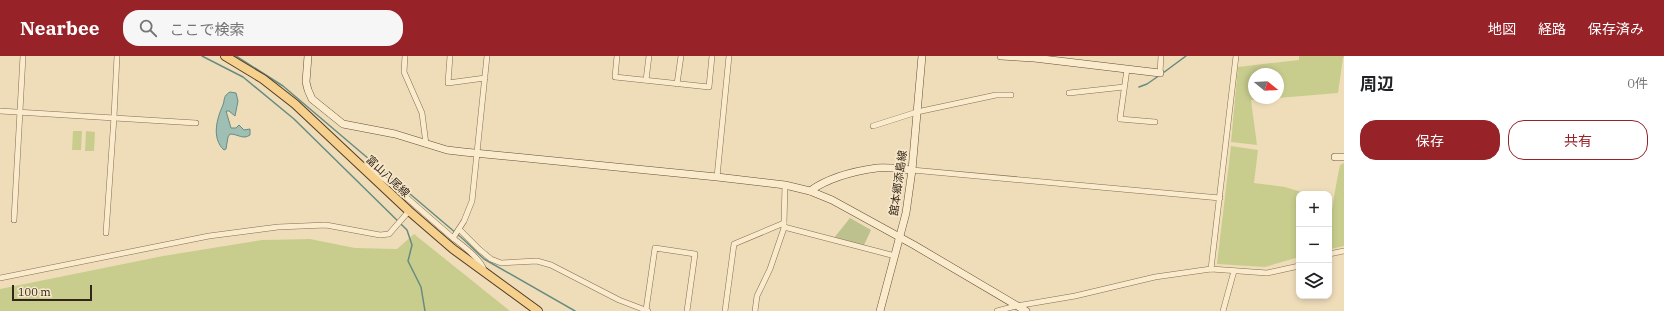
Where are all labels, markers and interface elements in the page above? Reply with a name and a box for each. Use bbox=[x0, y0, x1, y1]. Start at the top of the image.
search box bbox=[123, 10, 403, 46]
text: Nearbee bbox=[20, 16, 99, 40]
icon: search bbox=[137, 17, 159, 39]
text: ここで検索 bbox=[169, 20, 244, 39]
text: 地図 bbox=[1488, 20, 1516, 38]
text: 経路 bbox=[1538, 20, 1566, 38]
text: 保存済み bbox=[1588, 20, 1644, 38]
north arrow bbox=[1248, 68, 1284, 104]
text: 周辺 bbox=[1360, 73, 1394, 95]
text: 0件 bbox=[1627, 75, 1648, 92]
button: 保存 bbox=[1360, 120, 1500, 160]
button: 共有 bbox=[1508, 120, 1648, 160]
street label: 舘本郷添島線 bbox=[886, 149, 910, 217]
street label: 富山八尾線 bbox=[363, 152, 413, 200]
map controls bbox=[1296, 191, 1332, 299]
button: + bbox=[1296, 191, 1332, 227]
button: − bbox=[1296, 227, 1332, 263]
button: layers bbox=[1296, 263, 1332, 299]
scale bar bbox=[12, 283, 92, 302]
text: 100 m bbox=[18, 285, 51, 299]

